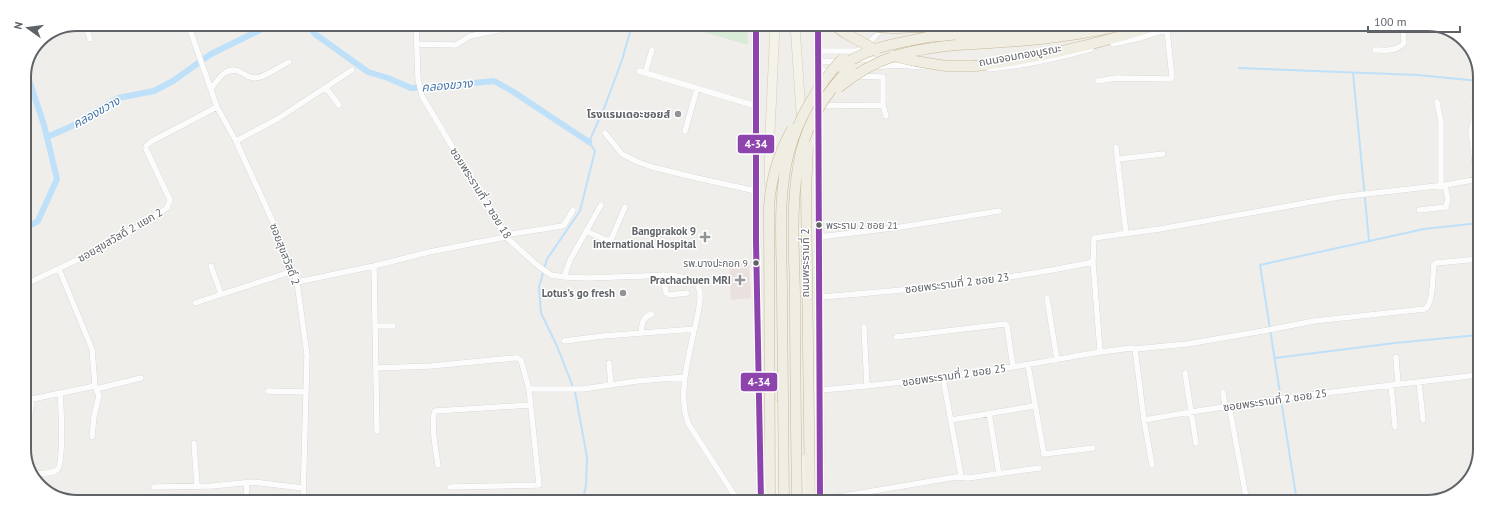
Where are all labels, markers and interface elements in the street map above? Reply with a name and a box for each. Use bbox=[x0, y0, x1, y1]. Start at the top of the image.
north arrow bbox=[8, 8, 48, 48]
scale bar bbox=[1368, 8, 1460, 34]
text: 100 m bbox=[1374, 14, 1407, 29]
text: N bbox=[11, 20, 26, 31]
street label: ถนนจอมทองบูรณะ bbox=[978, 41, 1063, 69]
water label: คลองขวาง bbox=[421, 75, 474, 95]
water label: คลองขวาง bbox=[70, 93, 123, 131]
place label: โรงแรมเดอะชอยส์ bbox=[587, 107, 670, 121]
marker: โรงแรมเดอะชอยส์ bbox=[673, 109, 683, 119]
line badge: 4-34 bbox=[737, 134, 775, 154]
text: 4-34 bbox=[745, 137, 768, 151]
street label: ซอยพระรามที่ 2 ซอย 18 bbox=[447, 144, 516, 241]
street label: ซอยสุขสวัสดิ์ 2 แยก 2 bbox=[75, 205, 165, 265]
place label: พระราม 2 ซอย 21 bbox=[826, 219, 898, 232]
marker: พระราม 2 ซอย 21 bbox=[814, 220, 824, 230]
street label: ซอยสุขสวัสดิ์ 2 bbox=[267, 221, 303, 287]
place label: Bangprakok 9 International Hospital bbox=[593, 224, 697, 251]
street label: ถนนพระรามที่ 2 bbox=[797, 228, 812, 298]
marker: Bangprakok 9 International Hospital bbox=[699, 231, 711, 243]
place label: รพ.บางปะกอก 9 bbox=[683, 257, 748, 270]
marker: รพ.บางปะกอก 9 bbox=[751, 258, 761, 268]
street label: ซอยพระรามที่ 2 ซอย 23 bbox=[904, 269, 1010, 296]
place label: Prachachuen MRI bbox=[650, 273, 731, 287]
marker: Prachachuen MRI bbox=[734, 274, 746, 286]
place label: Lotus's go fresh bbox=[542, 286, 615, 300]
marker: Lotus's go fresh bbox=[618, 288, 628, 298]
street label: ซอยพระรามที่ 2 ซอย 25 bbox=[901, 360, 1007, 389]
line badge: 4-34 bbox=[740, 372, 778, 392]
text: 4-34 bbox=[748, 375, 771, 389]
street label: ซอยพระรามที่ 2 ซอย 25 bbox=[1222, 385, 1328, 414]

